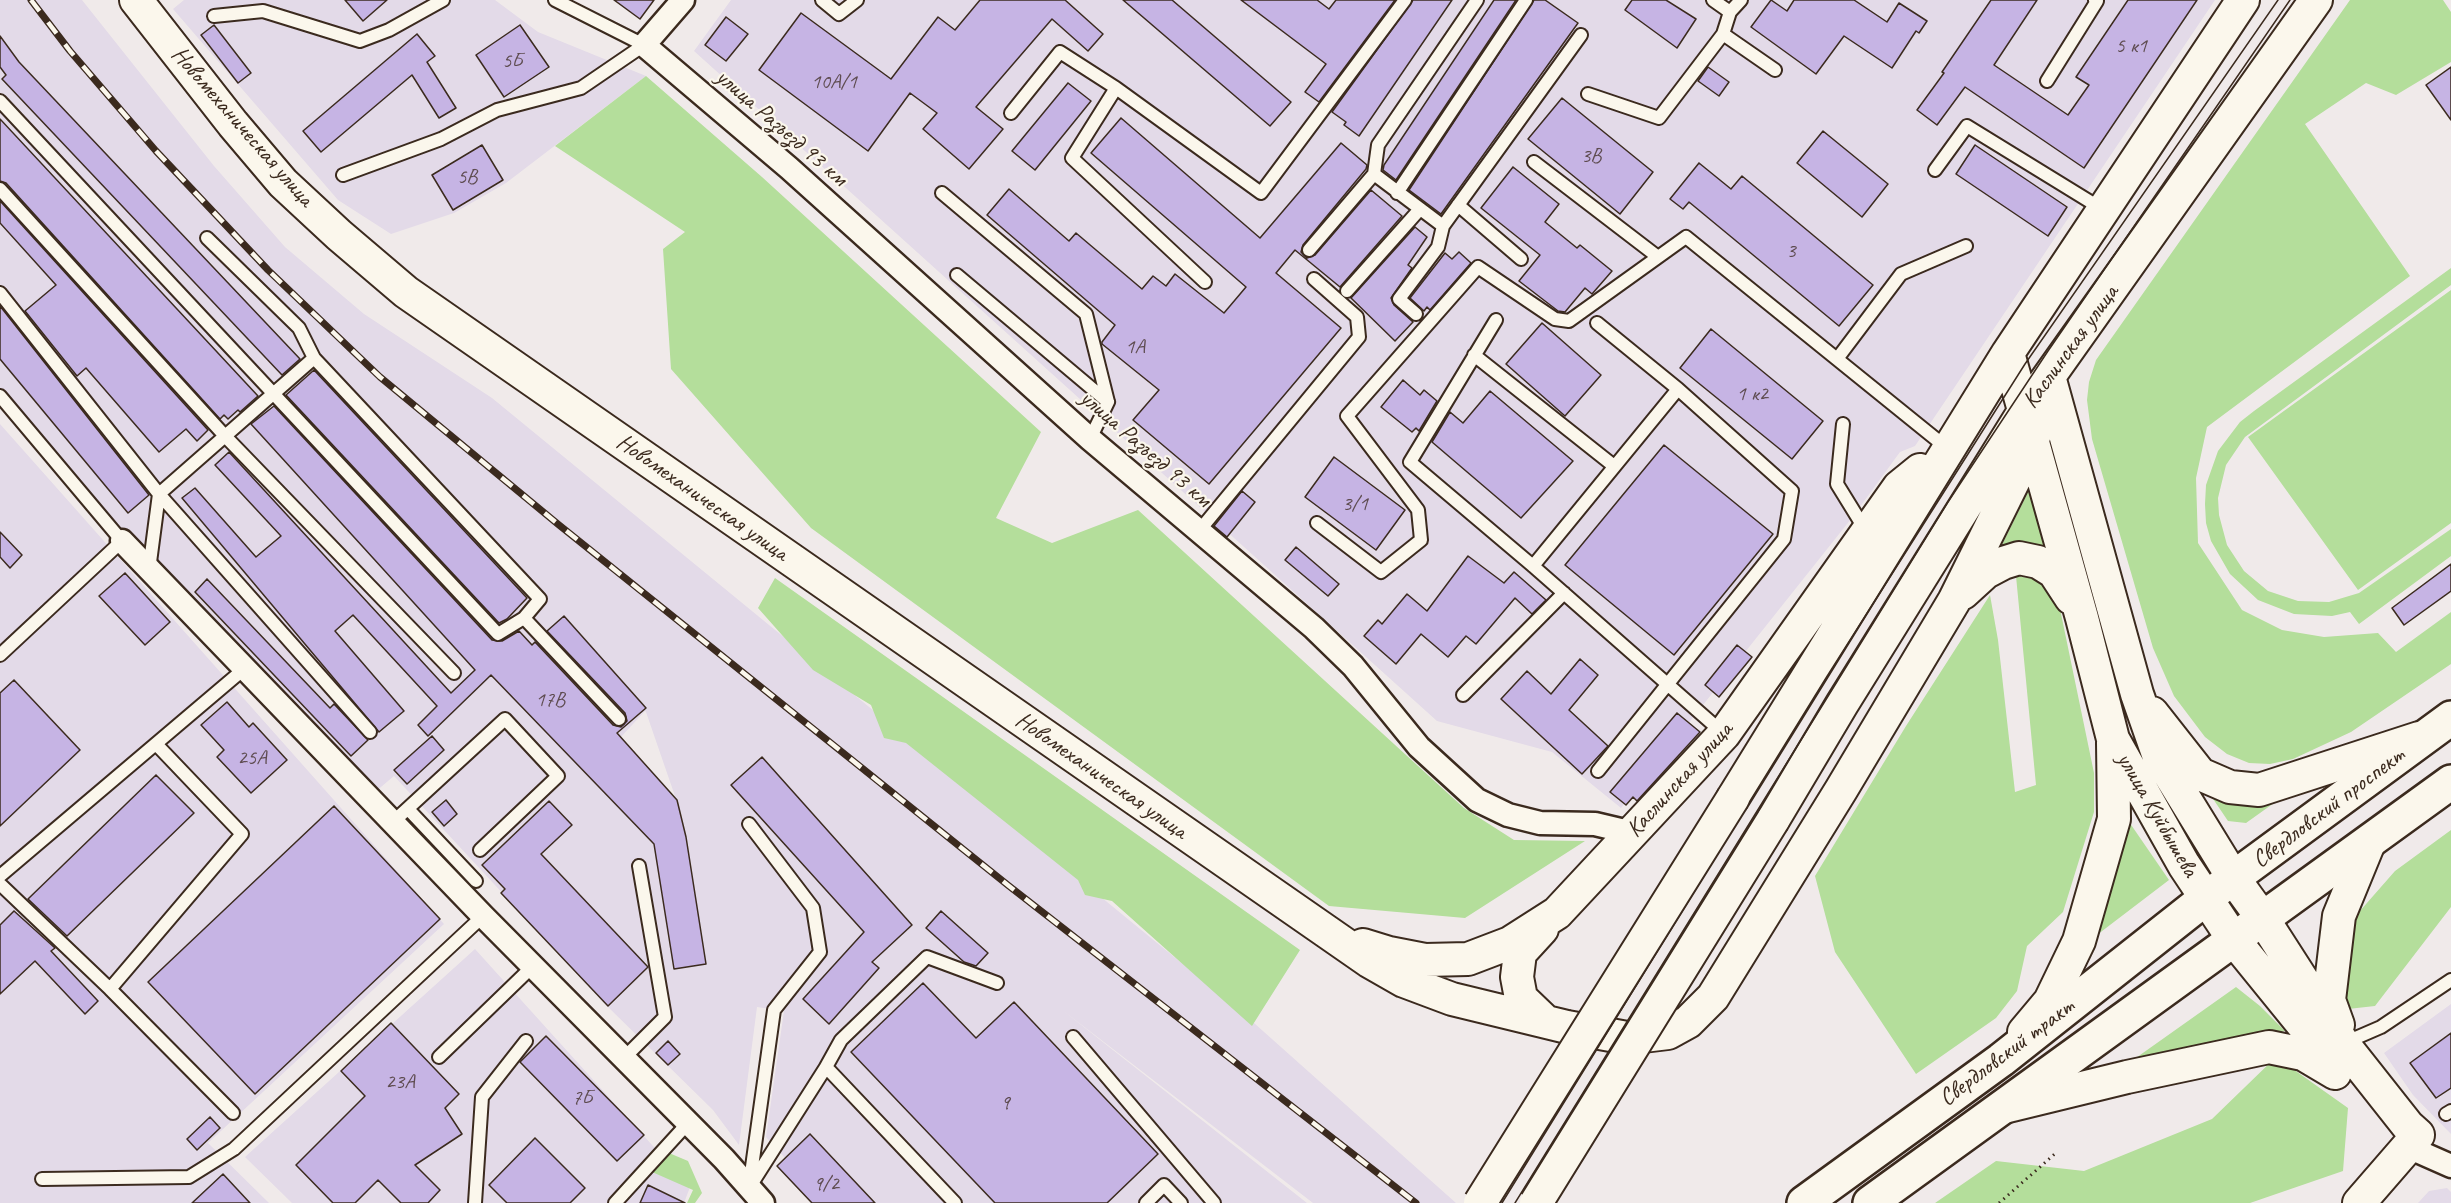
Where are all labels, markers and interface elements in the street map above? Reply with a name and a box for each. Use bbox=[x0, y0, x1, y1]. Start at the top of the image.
house number: 5 к1 bbox=[2115, 33, 2147, 59]
street label: Новомеханическая улица bbox=[165, 41, 319, 213]
house number: 5Б bbox=[502, 48, 522, 74]
street label: улица Разъезд 93 км bbox=[709, 63, 853, 193]
house number: 10А/1 bbox=[811, 69, 857, 95]
house number: 3В bbox=[1581, 143, 1601, 169]
house number: 5В bbox=[457, 164, 477, 190]
house number: 3 bbox=[1786, 238, 1796, 264]
street label: Каслинская улица bbox=[2017, 280, 2125, 414]
house number: 1А bbox=[1125, 334, 1145, 360]
house number: 1 к2 bbox=[1736, 381, 1768, 407]
street label: улица Разъезд 93 км bbox=[1073, 384, 1217, 514]
street label: Новомеханическая улица bbox=[611, 428, 793, 568]
house number: 3/1 bbox=[1342, 491, 1368, 517]
house number: 17В bbox=[535, 687, 565, 713]
street label: Новомеханическая улица bbox=[1010, 706, 1192, 846]
street label: Каслинская улица bbox=[1621, 716, 1739, 844]
street label: Свердловский проспект bbox=[2247, 741, 2411, 875]
house number: 25А bbox=[237, 745, 267, 771]
street label: улица Куйбышева bbox=[2110, 748, 2204, 882]
street label: Свердловский тракт bbox=[1934, 993, 2080, 1113]
house number: 23А bbox=[385, 1069, 415, 1095]
house number: 7Б bbox=[572, 1085, 592, 1111]
house number: 9 bbox=[1000, 1090, 1010, 1116]
house number: 9/2 bbox=[813, 1171, 839, 1197]

